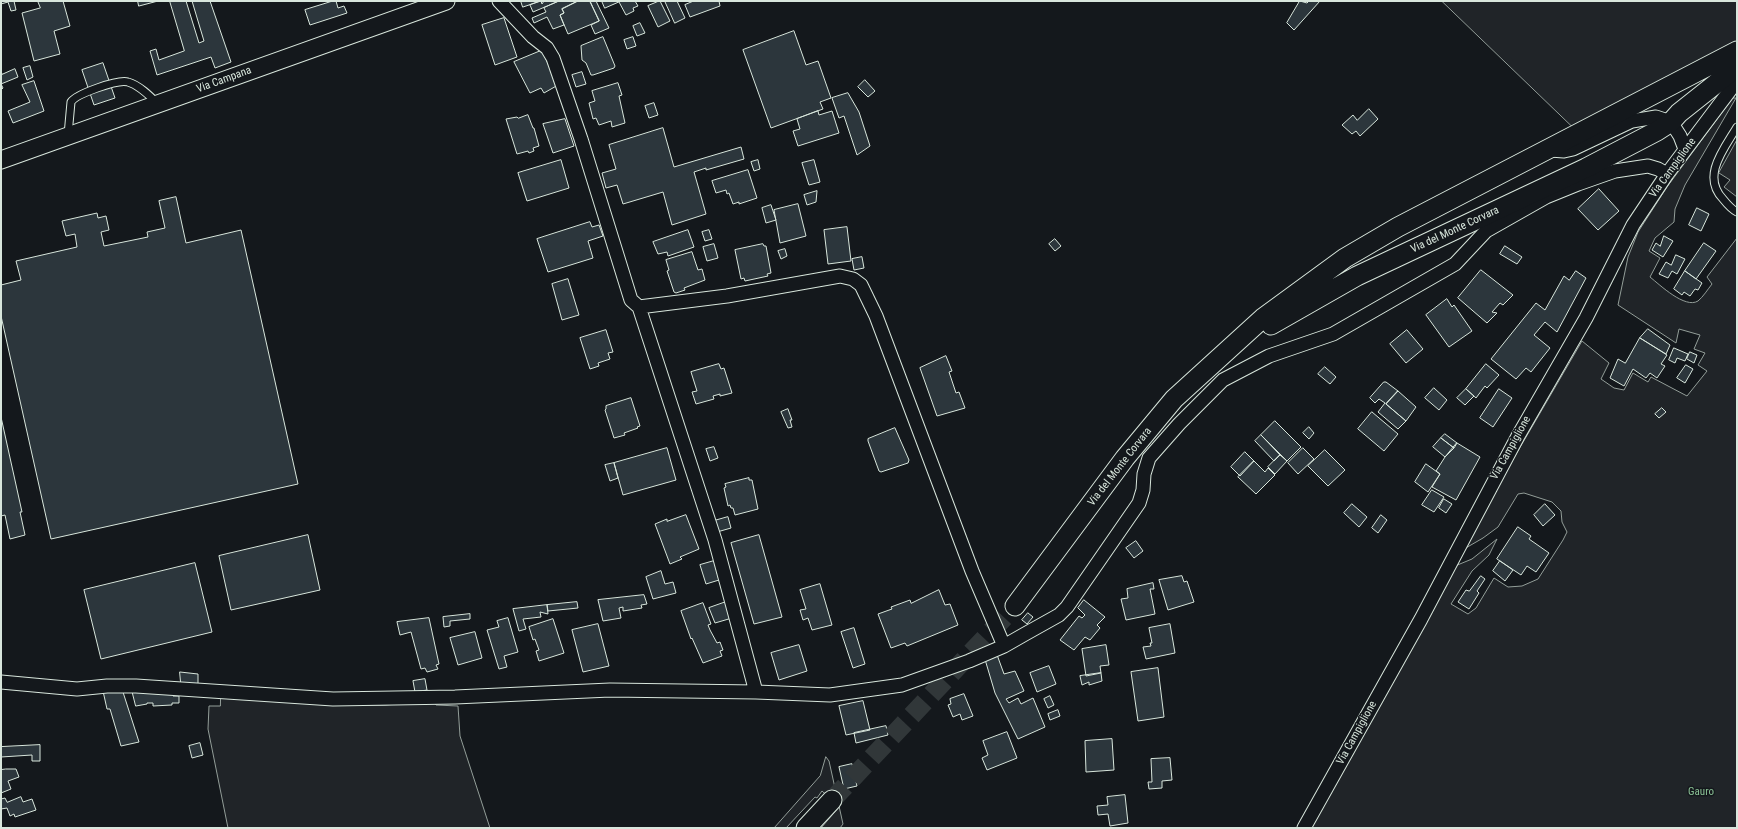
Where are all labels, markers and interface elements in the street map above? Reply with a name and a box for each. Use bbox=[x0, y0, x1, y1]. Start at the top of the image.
street label: Via Campana bbox=[195, 64, 253, 96]
street label: Via Campiglione bbox=[1647, 136, 1699, 200]
street label: Via del Monte Corvara bbox=[1409, 204, 1501, 256]
street label: Via Campiglione bbox=[1488, 414, 1534, 482]
street label: Via del Monte Corvara bbox=[1085, 425, 1155, 509]
street label: Via Campiglione bbox=[1334, 699, 1380, 767]
park label: Gauro bbox=[1688, 785, 1714, 799]

